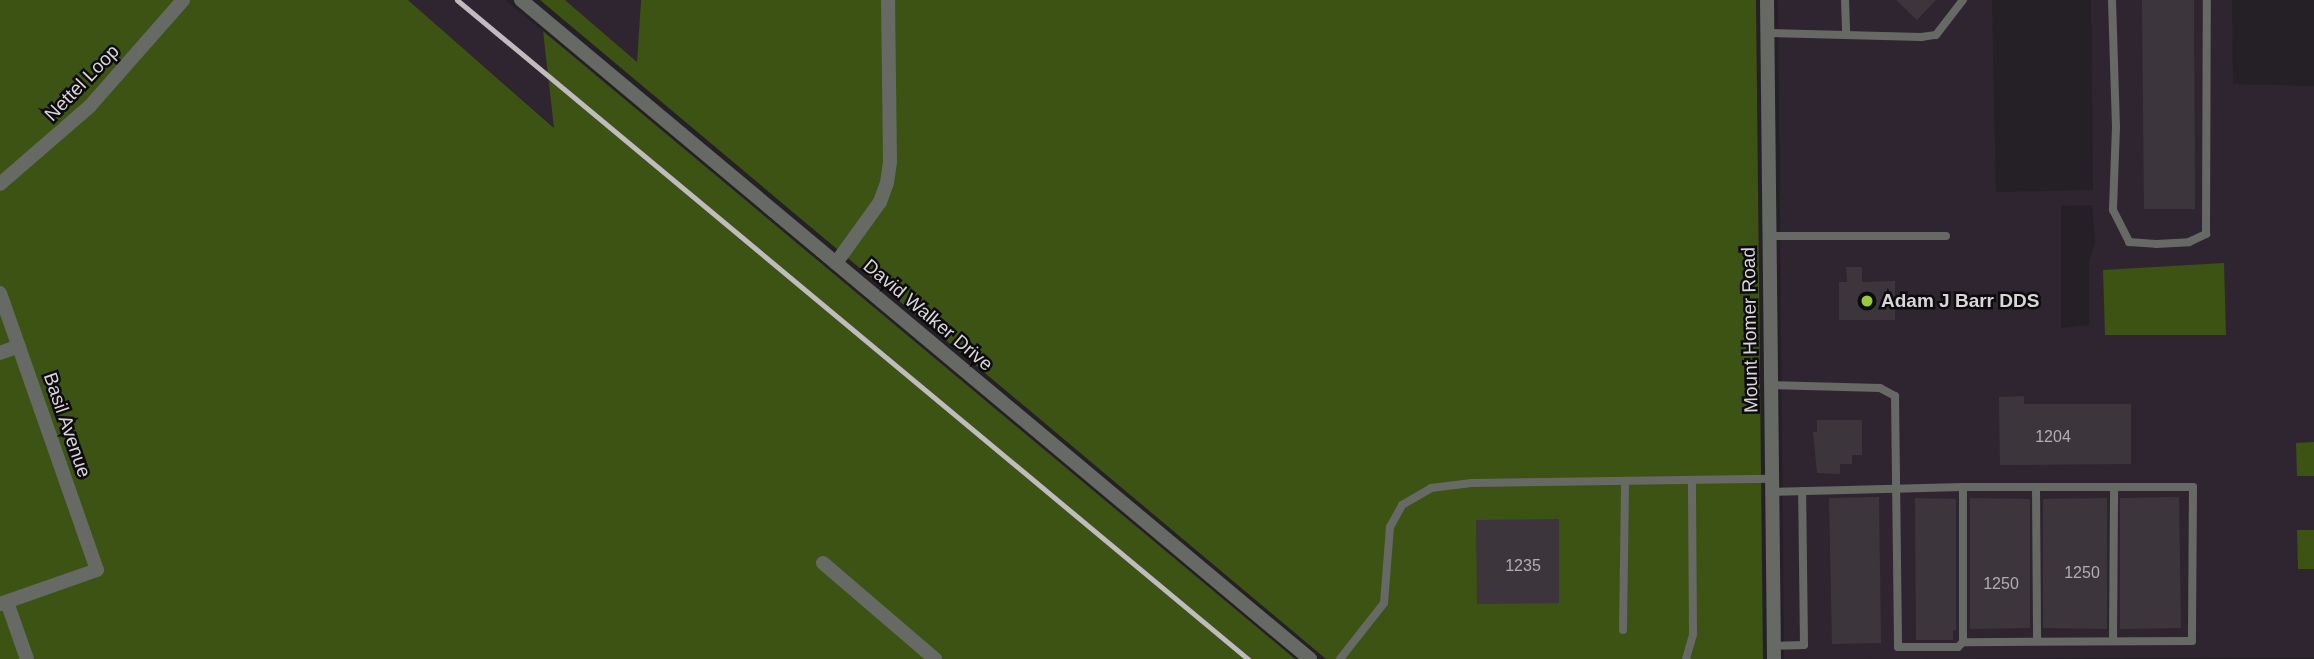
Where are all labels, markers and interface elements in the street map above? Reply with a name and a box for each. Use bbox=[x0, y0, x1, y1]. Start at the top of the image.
street label: Nettel Loop bbox=[40, 40, 124, 126]
street label: Mount Homer Road bbox=[1737, 247, 1763, 413]
street label: David Walker Drive bbox=[859, 254, 997, 376]
place label: Adam J Barr DDS bbox=[1881, 290, 2039, 312]
marker: Adam J Barr DDS bbox=[1859, 293, 1875, 309]
street label: Basil Avenue bbox=[38, 369, 96, 481]
house number: 1204 bbox=[2035, 427, 2071, 447]
house number: 1235 bbox=[1505, 556, 1541, 576]
house number: 1250 bbox=[2064, 563, 2100, 583]
house number: 1250 bbox=[1983, 574, 2019, 594]

